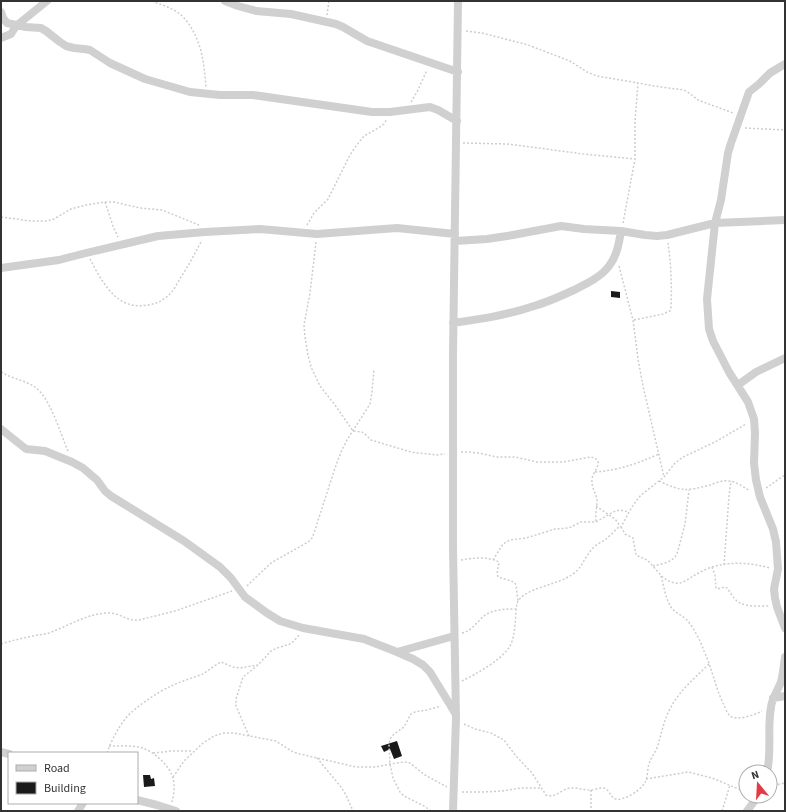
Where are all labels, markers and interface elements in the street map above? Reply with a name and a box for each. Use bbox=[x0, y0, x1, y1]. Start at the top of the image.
legend bbox=[8, 752, 138, 804]
text: Road bbox=[44, 760, 70, 777]
north arrow bbox=[738, 764, 778, 804]
text: N bbox=[749, 767, 761, 783]
text: Building bbox=[44, 780, 86, 797]

